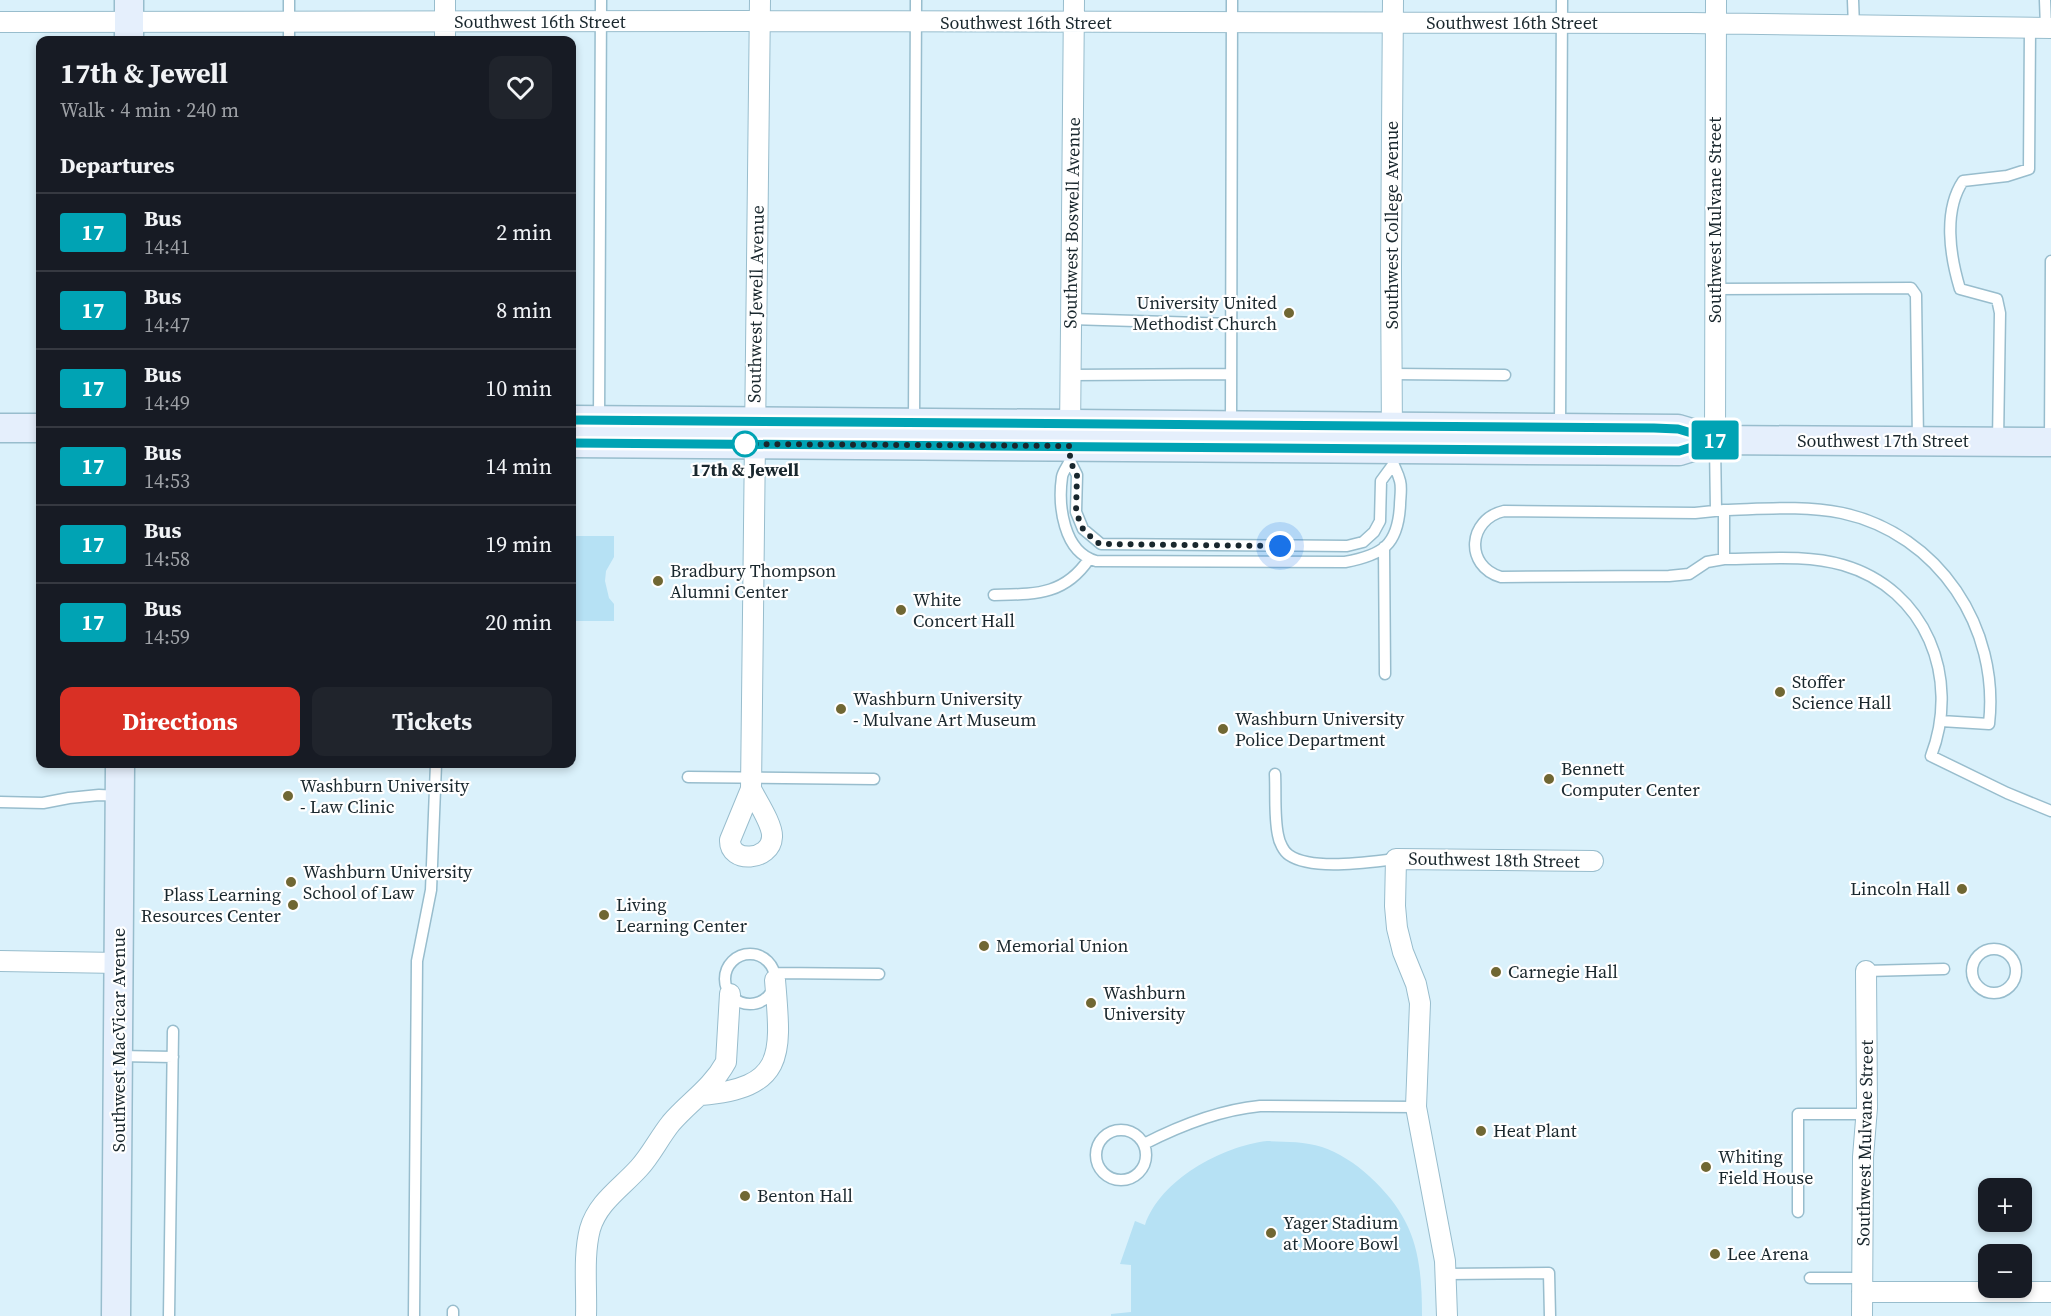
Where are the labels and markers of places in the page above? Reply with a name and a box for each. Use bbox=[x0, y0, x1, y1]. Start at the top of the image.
place label: University United Methodist Church bbox=[1133, 290, 1277, 336]
marker: University United Methodist Church bbox=[1282, 306, 1296, 320]
marker: 17th & Jewell bbox=[732, 431, 758, 457]
place label: 17th & Jewell bbox=[691, 457, 799, 482]
place label: Bradbury Thompson Alumni Center bbox=[670, 558, 836, 604]
marker: Bradbury Thompson Alumni Center bbox=[651, 574, 665, 588]
place label: White Concert Hall bbox=[913, 587, 1015, 633]
marker: White Concert Hall bbox=[894, 603, 908, 617]
place label: Stoffer Science Hall bbox=[1792, 669, 1891, 715]
marker: Stoffer Science Hall bbox=[1773, 685, 1787, 699]
place label: Washburn University - Mulvane Art Museum bbox=[853, 686, 1037, 732]
marker: Washburn University - Mulvane Art Museum bbox=[834, 702, 848, 716]
place label: Washburn University Police Department bbox=[1235, 706, 1405, 752]
marker: Washburn University Police Department bbox=[1216, 722, 1230, 736]
place label: Bennett Computer Center bbox=[1561, 756, 1700, 802]
marker: Bennett Computer Center bbox=[1542, 772, 1556, 786]
place label: Washburn University - Law Clinic bbox=[300, 773, 470, 819]
marker: Washburn University - Law Clinic bbox=[281, 789, 295, 803]
place label: Washburn University School of Law bbox=[303, 859, 473, 905]
marker: Washburn University School of Law bbox=[284, 875, 298, 889]
place label: Lincoln Hall bbox=[1850, 876, 1950, 901]
place label: Plass Learning Resources Center bbox=[141, 882, 281, 928]
marker: Lincoln Hall bbox=[1955, 882, 1969, 896]
place label: Living Learning Center bbox=[616, 892, 747, 938]
marker: Plass Learning Resources Center bbox=[286, 898, 300, 912]
marker: Living Learning Center bbox=[597, 908, 611, 922]
place label: Memorial Union bbox=[996, 933, 1129, 958]
marker: Memorial Union bbox=[977, 939, 991, 953]
place label: Carnegie Hall bbox=[1508, 959, 1618, 984]
marker: Carnegie Hall bbox=[1489, 965, 1503, 979]
place label: Washburn University bbox=[1103, 980, 1186, 1026]
marker: Washburn University bbox=[1084, 996, 1098, 1010]
place label: Heat Plant bbox=[1493, 1118, 1577, 1143]
marker: Heat Plant bbox=[1474, 1124, 1488, 1138]
place label: Whiting Field House bbox=[1718, 1144, 1813, 1190]
marker: Whiting Field House bbox=[1699, 1160, 1713, 1174]
place label: Benton Hall bbox=[757, 1183, 853, 1208]
marker: Benton Hall bbox=[738, 1189, 752, 1203]
place label: Yager Stadium at Moore Bowl bbox=[1283, 1210, 1399, 1256]
marker: Yager Stadium at Moore Bowl bbox=[1264, 1226, 1278, 1240]
place label: Lee Arena bbox=[1727, 1241, 1810, 1266]
marker: Lee Arena bbox=[1708, 1247, 1722, 1261]

